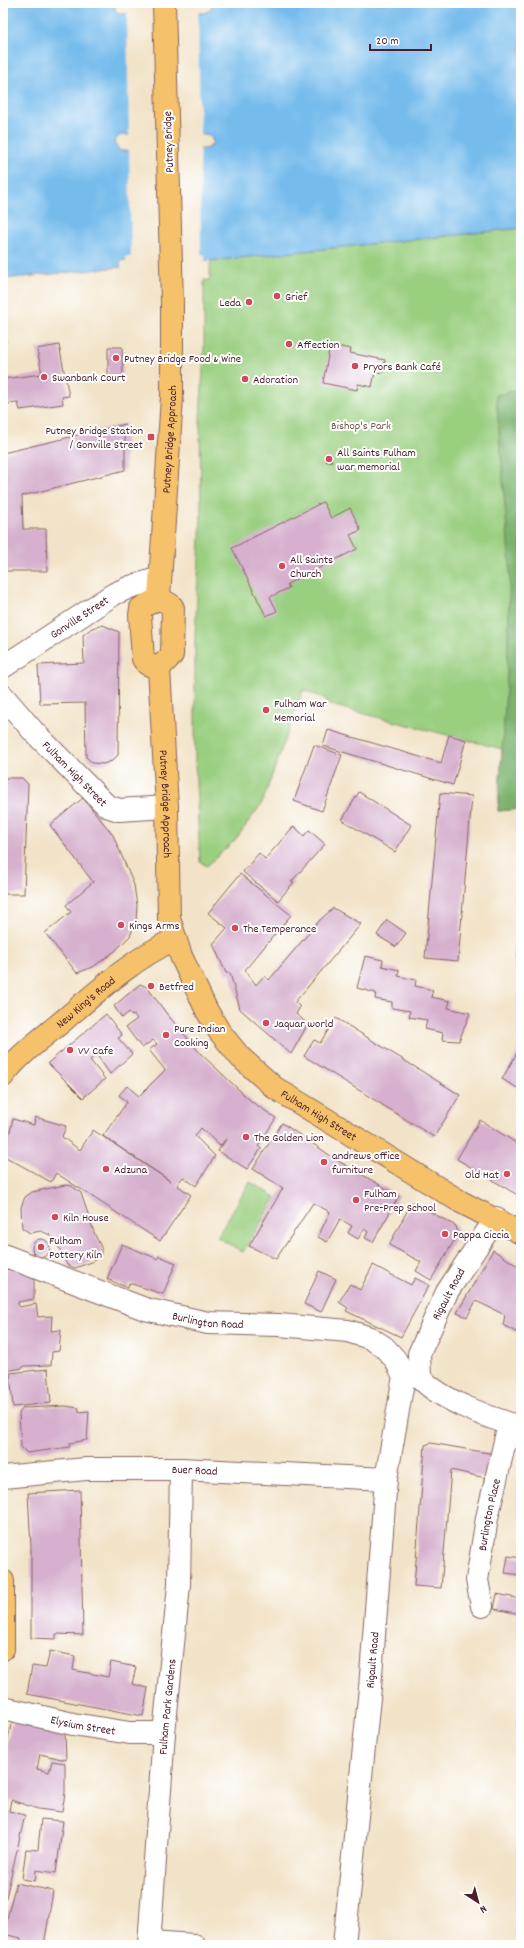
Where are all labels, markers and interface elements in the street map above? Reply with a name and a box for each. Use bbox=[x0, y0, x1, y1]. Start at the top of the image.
scale bar bbox=[370, 26, 431, 52]
text: 20 m bbox=[376, 33, 399, 50]
street label: Putney Bridge bbox=[160, 111, 179, 173]
place label: Grief bbox=[285, 289, 308, 306]
marker: Grief bbox=[272, 291, 282, 301]
place label: Leda bbox=[220, 295, 241, 312]
marker: Leda bbox=[244, 297, 254, 307]
place label: Affection bbox=[297, 337, 340, 354]
marker: Affection bbox=[284, 339, 294, 349]
place label: Putney Bridge Food & Wine bbox=[124, 351, 241, 368]
marker: Putney Bridge Food & Wine bbox=[111, 353, 121, 363]
place label: Pryors Bank Café bbox=[363, 359, 441, 376]
marker: Pryors Bank Café bbox=[350, 361, 360, 371]
place label: Swanbank Court bbox=[52, 370, 126, 387]
marker: Swanbank Court bbox=[39, 372, 49, 382]
place label: Adoration bbox=[253, 372, 299, 389]
marker: Adoration bbox=[240, 374, 250, 384]
street label: Putney Bridge Approach bbox=[159, 385, 182, 494]
park label: Bishop's Park bbox=[331, 418, 391, 435]
place label: Putney Bridge Station / Gonville Street bbox=[45, 423, 144, 454]
marker: Putney Bridge Station / Gonville Street bbox=[146, 432, 156, 442]
place label: All Saints Fulham war memorial bbox=[337, 445, 416, 476]
marker: All Saints Fulham war memorial bbox=[324, 454, 334, 464]
place label: All Saints Church bbox=[290, 552, 333, 583]
marker: All Saints Church bbox=[277, 561, 287, 571]
street label: Gonville Street bbox=[47, 592, 113, 644]
place label: Fulham War Memorial bbox=[274, 696, 327, 727]
marker: Fulham War Memorial bbox=[261, 705, 271, 715]
street label: Fulham High Street bbox=[38, 738, 111, 812]
street label: Putney Bridge Approach bbox=[154, 749, 175, 858]
place label: Kings Arms bbox=[129, 918, 180, 935]
marker: Kings Arms bbox=[116, 920, 126, 930]
place label: The Temperance bbox=[243, 921, 316, 938]
marker: The Temperance bbox=[230, 923, 240, 933]
street label: New King's Road bbox=[53, 973, 120, 1033]
place label: Betfred bbox=[159, 979, 194, 996]
marker: Betfred bbox=[146, 981, 156, 991]
place label: Jaquar world bbox=[274, 1016, 333, 1033]
marker: Jaquar world bbox=[261, 1018, 271, 1028]
place label: Pure Indian Cooking bbox=[174, 1021, 226, 1052]
marker: Pure Indian Cooking bbox=[161, 1030, 171, 1040]
place label: VV Cafe bbox=[78, 1043, 113, 1060]
marker: VV Cafe bbox=[65, 1045, 75, 1055]
street label: Fulham High Street bbox=[277, 1086, 360, 1146]
place label: The Golden Lion bbox=[254, 1130, 324, 1147]
marker: The Golden Lion bbox=[241, 1132, 251, 1142]
place label: andrews office furniture bbox=[332, 1148, 400, 1179]
marker: andrews office furniture bbox=[319, 1157, 329, 1167]
place label: Adzuna bbox=[114, 1162, 147, 1179]
marker: Adzuna bbox=[101, 1164, 111, 1174]
place label: Old Hat bbox=[465, 1167, 500, 1184]
marker: Old Hat bbox=[502, 1169, 512, 1179]
place label: Fulham Pre-Prep School bbox=[364, 1186, 436, 1217]
marker: Fulham Pre-Prep School bbox=[351, 1195, 361, 1205]
place label: Kiln House bbox=[63, 1210, 109, 1227]
marker: Kiln House bbox=[50, 1212, 60, 1222]
place label: Pappa Ciccia bbox=[453, 1227, 509, 1244]
marker: Pappa Ciccia bbox=[440, 1229, 450, 1239]
place label: Fulham Pottery Kiln bbox=[49, 1233, 103, 1264]
marker: Fulham Pottery Kiln bbox=[36, 1242, 46, 1252]
street label: Rigault Road bbox=[429, 1266, 470, 1324]
street label: Burlington Road bbox=[170, 1308, 244, 1334]
street label: Buer Road bbox=[172, 1462, 218, 1481]
street label: Burlington Place bbox=[475, 1477, 506, 1552]
street label: Rigault Road bbox=[363, 1631, 384, 1689]
street label: Fulham Park Gardens bbox=[155, 1658, 181, 1755]
street label: Elysium Street bbox=[49, 1712, 117, 1741]
north arrow bbox=[458, 1882, 498, 1922]
text: N bbox=[475, 1900, 490, 1917]

